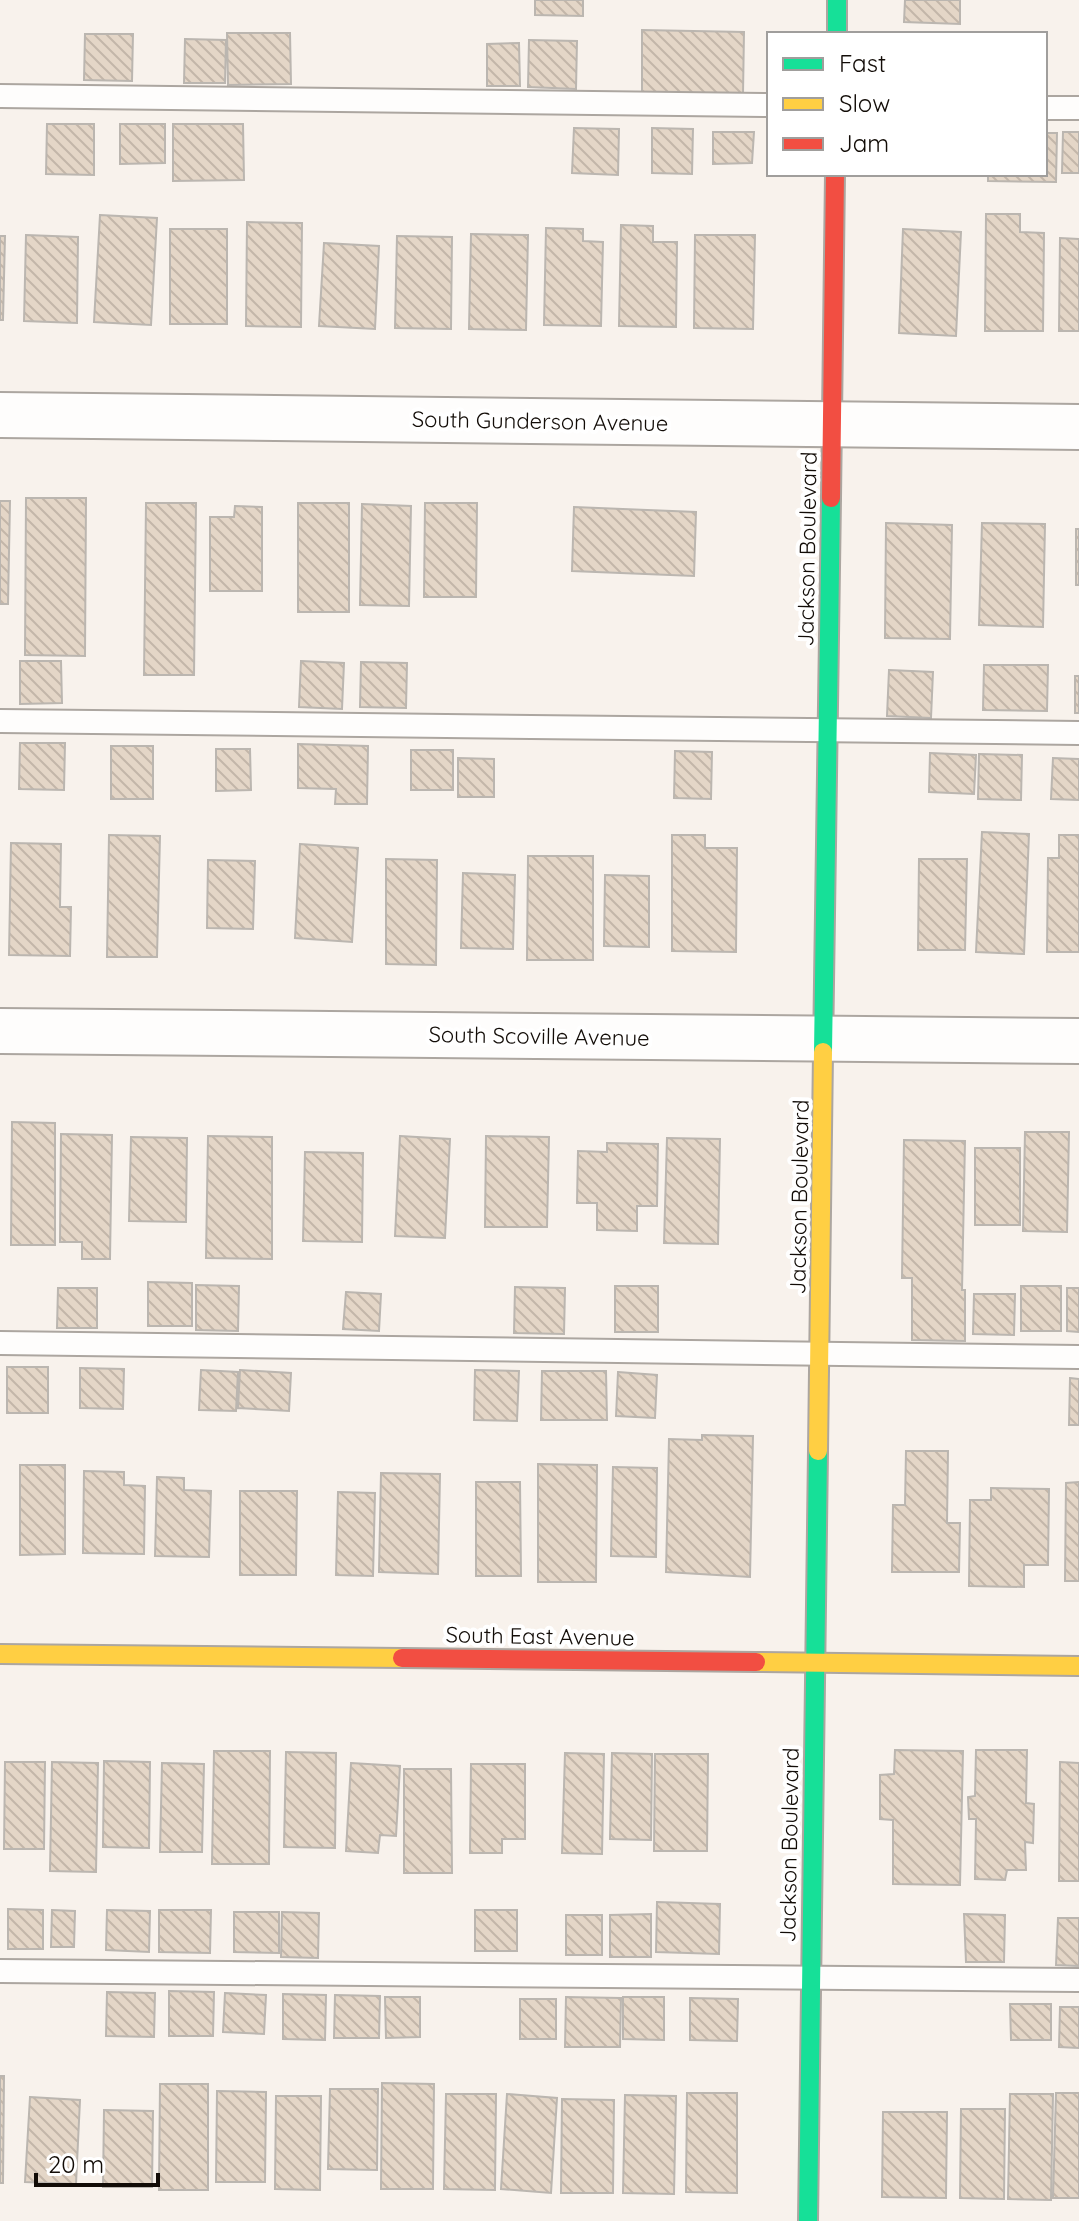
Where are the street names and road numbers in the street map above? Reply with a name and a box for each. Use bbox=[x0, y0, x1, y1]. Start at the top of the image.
street label: South Gunderson Avenue bbox=[412, 405, 668, 437]
street label: Jackson Boulevard bbox=[791, 451, 823, 647]
street label: South Scoville Avenue bbox=[428, 1020, 650, 1052]
street label: Jackson Boulevard bbox=[783, 1099, 815, 1295]
street label: South East Avenue bbox=[445, 1620, 635, 1652]
street label: Jackson Boulevard bbox=[773, 1747, 805, 1943]

